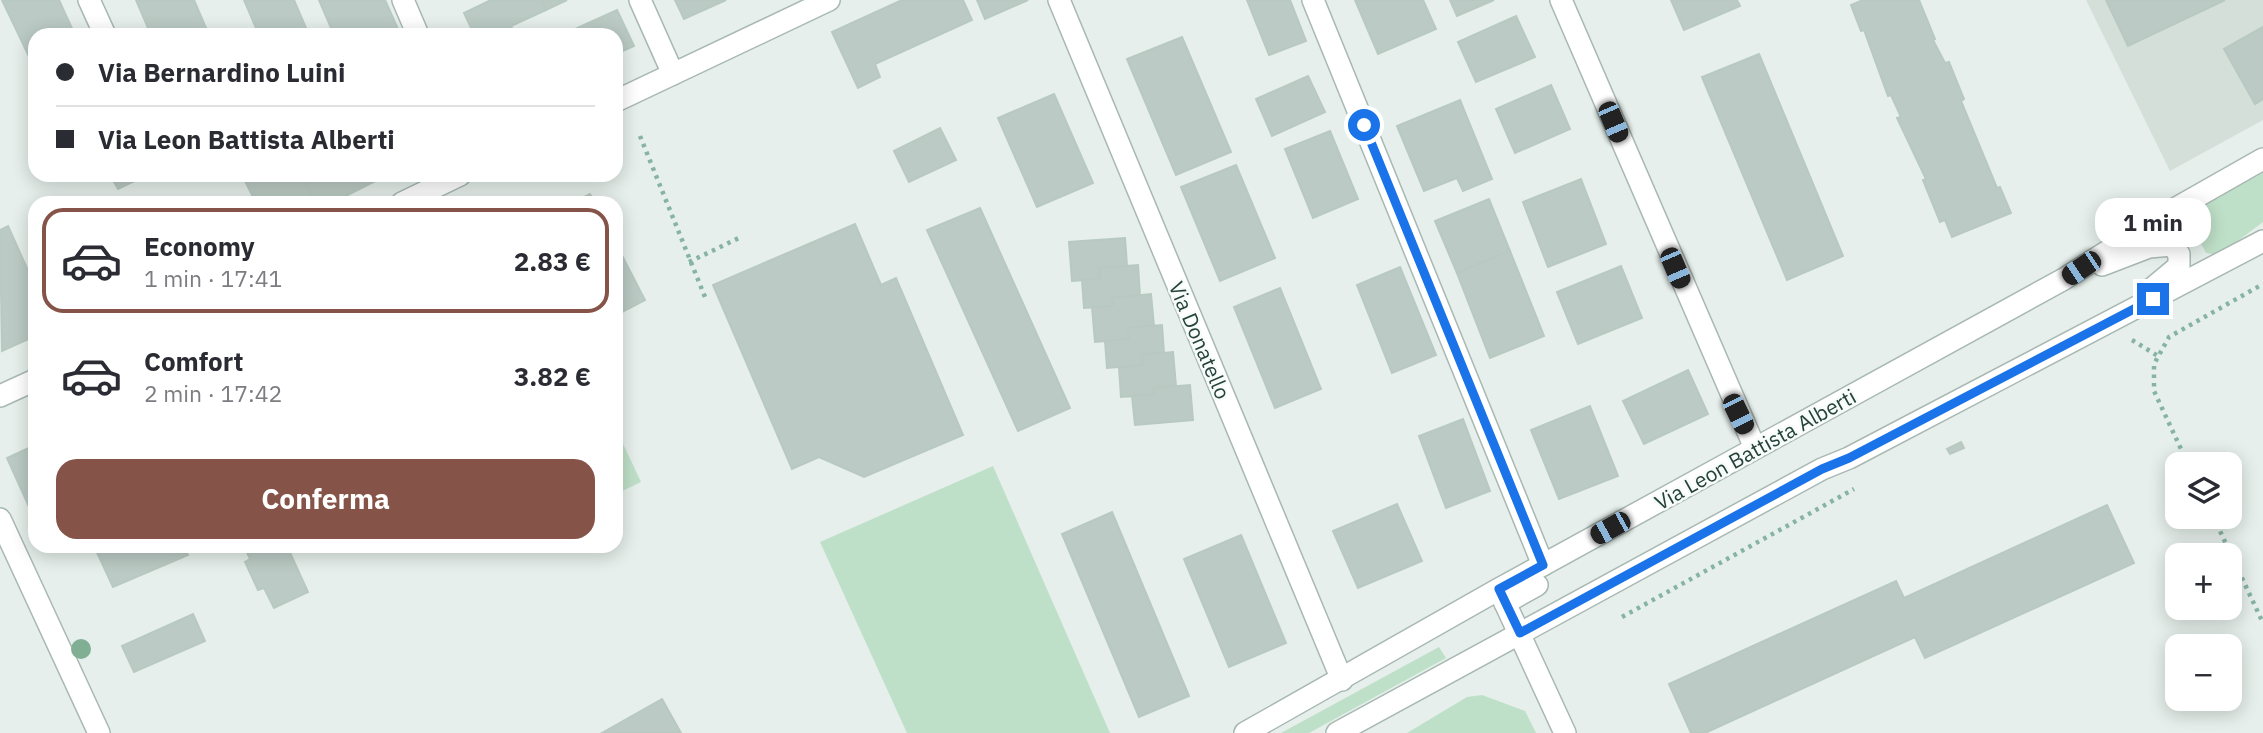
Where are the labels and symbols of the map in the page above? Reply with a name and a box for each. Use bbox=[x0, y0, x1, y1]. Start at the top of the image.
car bbox=[1596, 99, 1631, 145]
route start bbox=[1348, 109, 1380, 141]
callout: 1 min bbox=[2095, 198, 2211, 246]
car bbox=[1658, 245, 1693, 291]
car bbox=[2058, 248, 2105, 288]
street label: Via Donatello bbox=[1163, 277, 1237, 403]
route end bbox=[2137, 283, 2169, 315]
street label: Via Leon Battista Alberti bbox=[1649, 382, 1861, 516]
car bbox=[1720, 391, 1757, 437]
car bbox=[1587, 509, 1634, 547]

